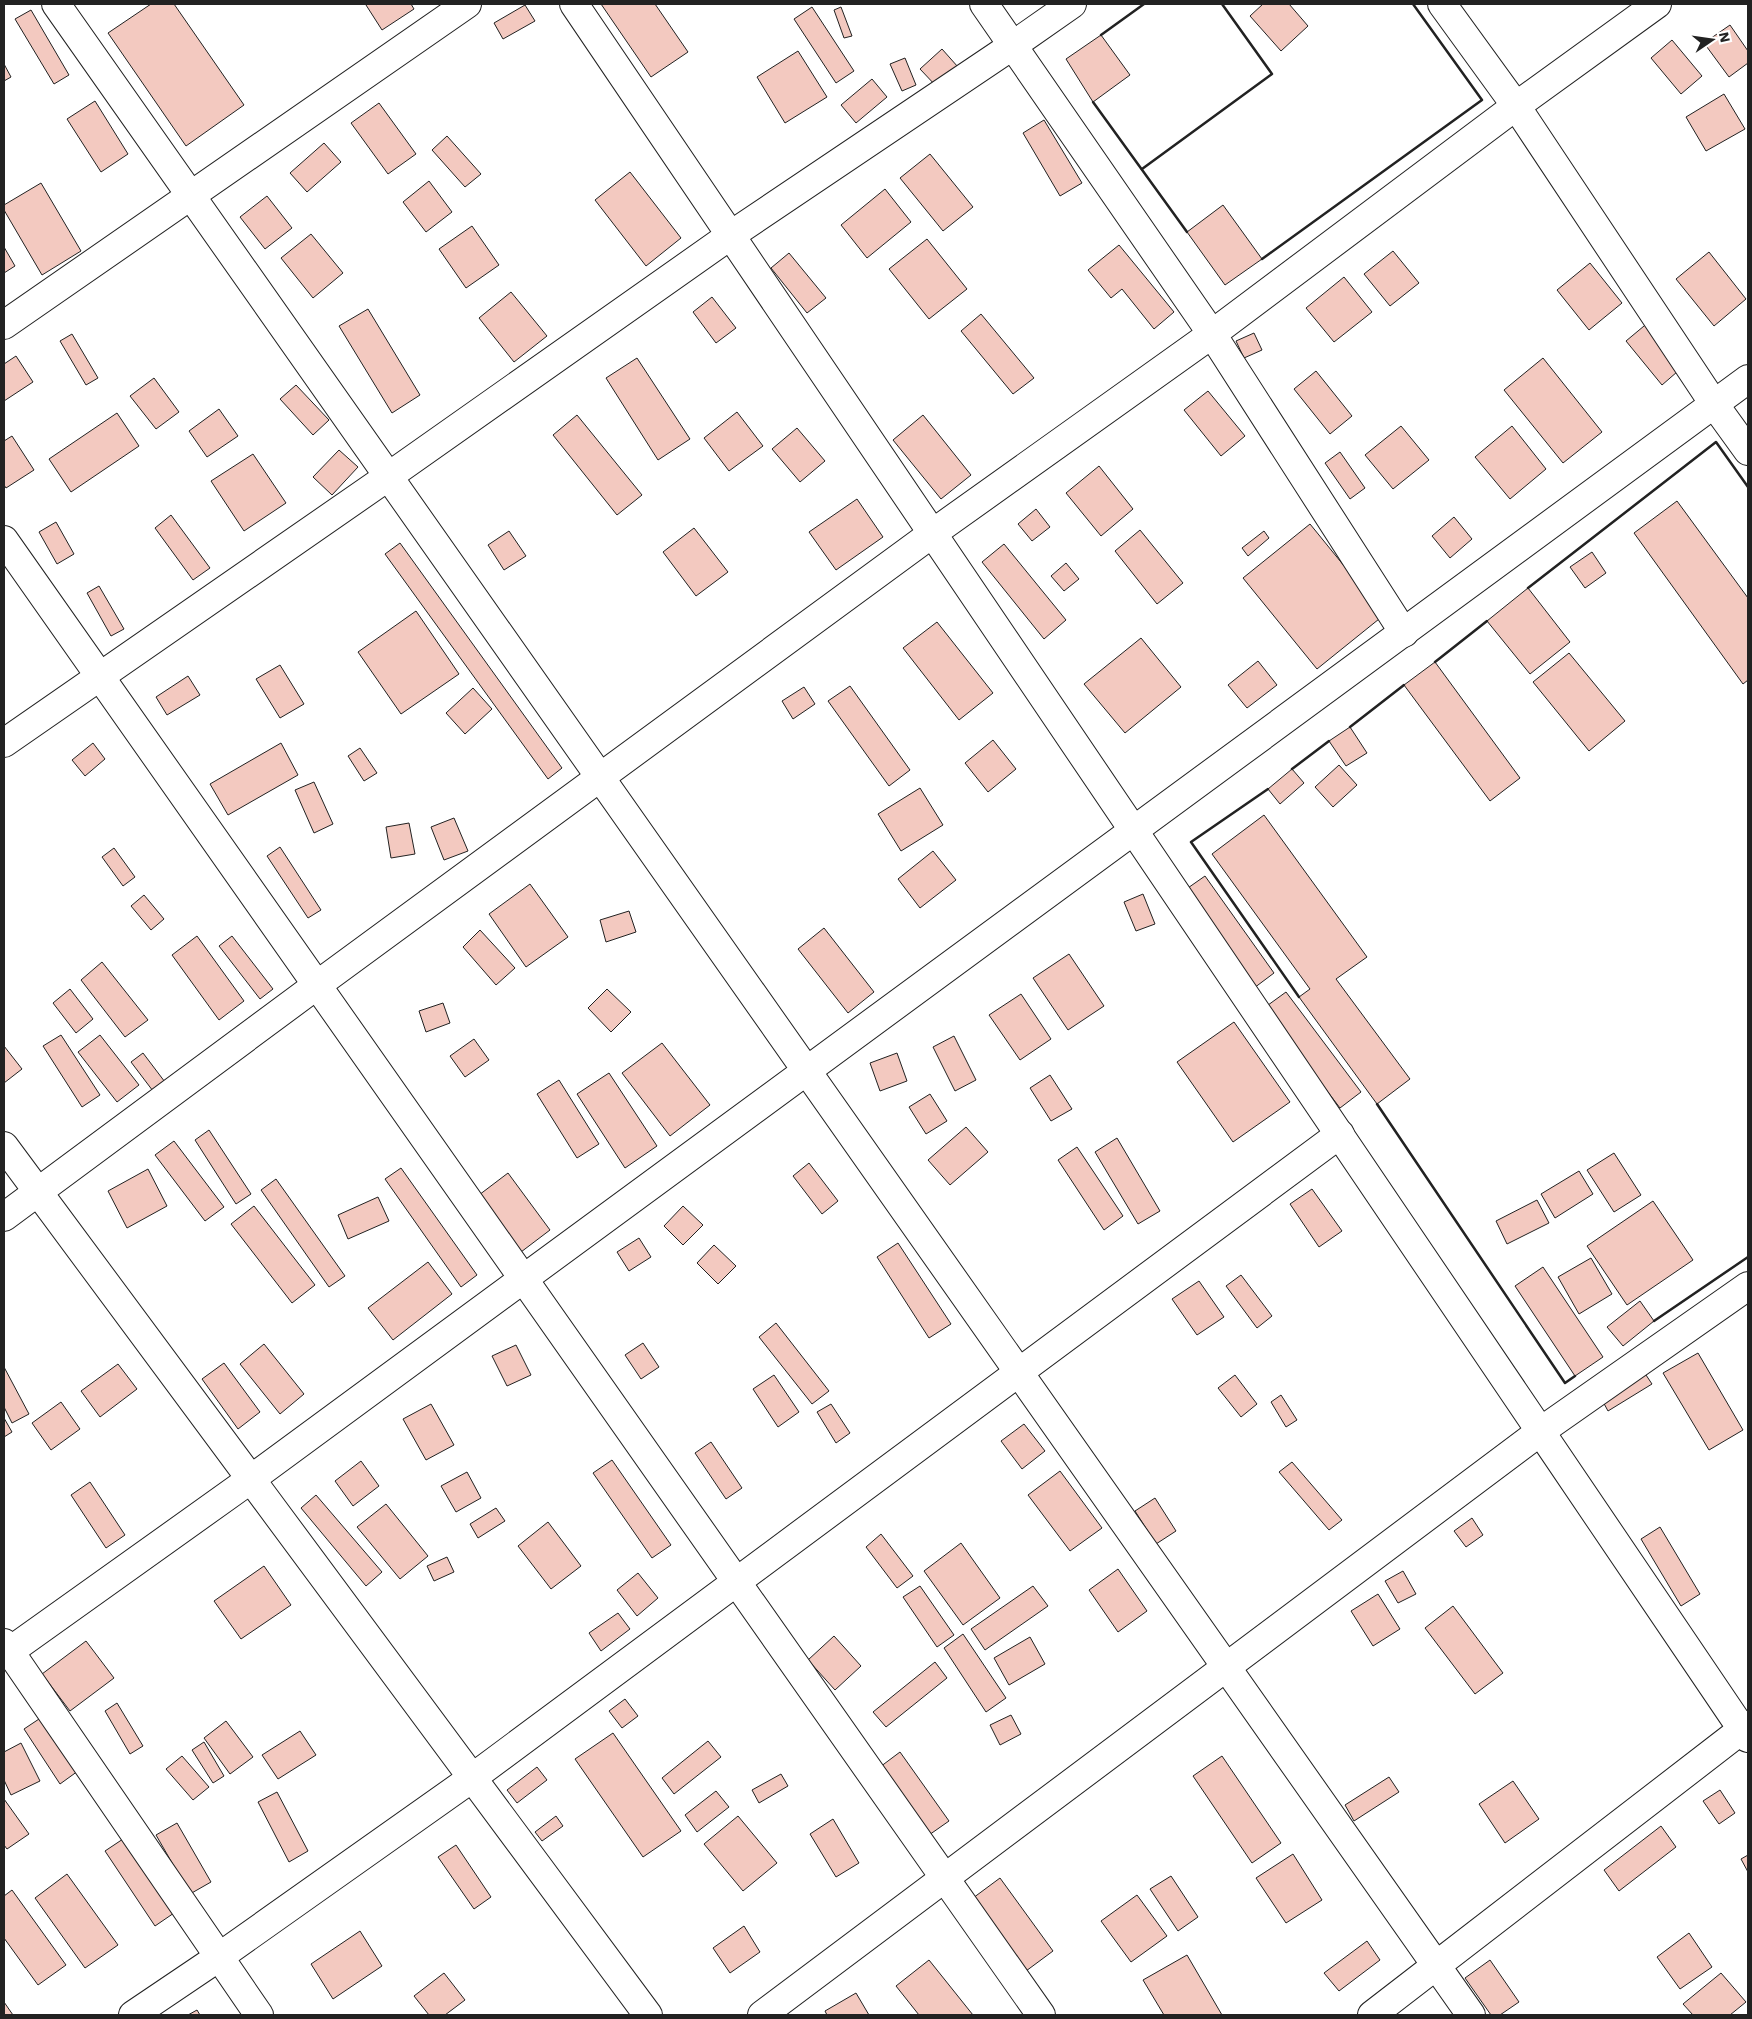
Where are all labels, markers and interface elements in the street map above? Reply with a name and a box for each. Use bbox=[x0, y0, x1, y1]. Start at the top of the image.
north arrow bbox=[1687, 15, 1737, 65]
text: N bbox=[1716, 30, 1734, 44]

